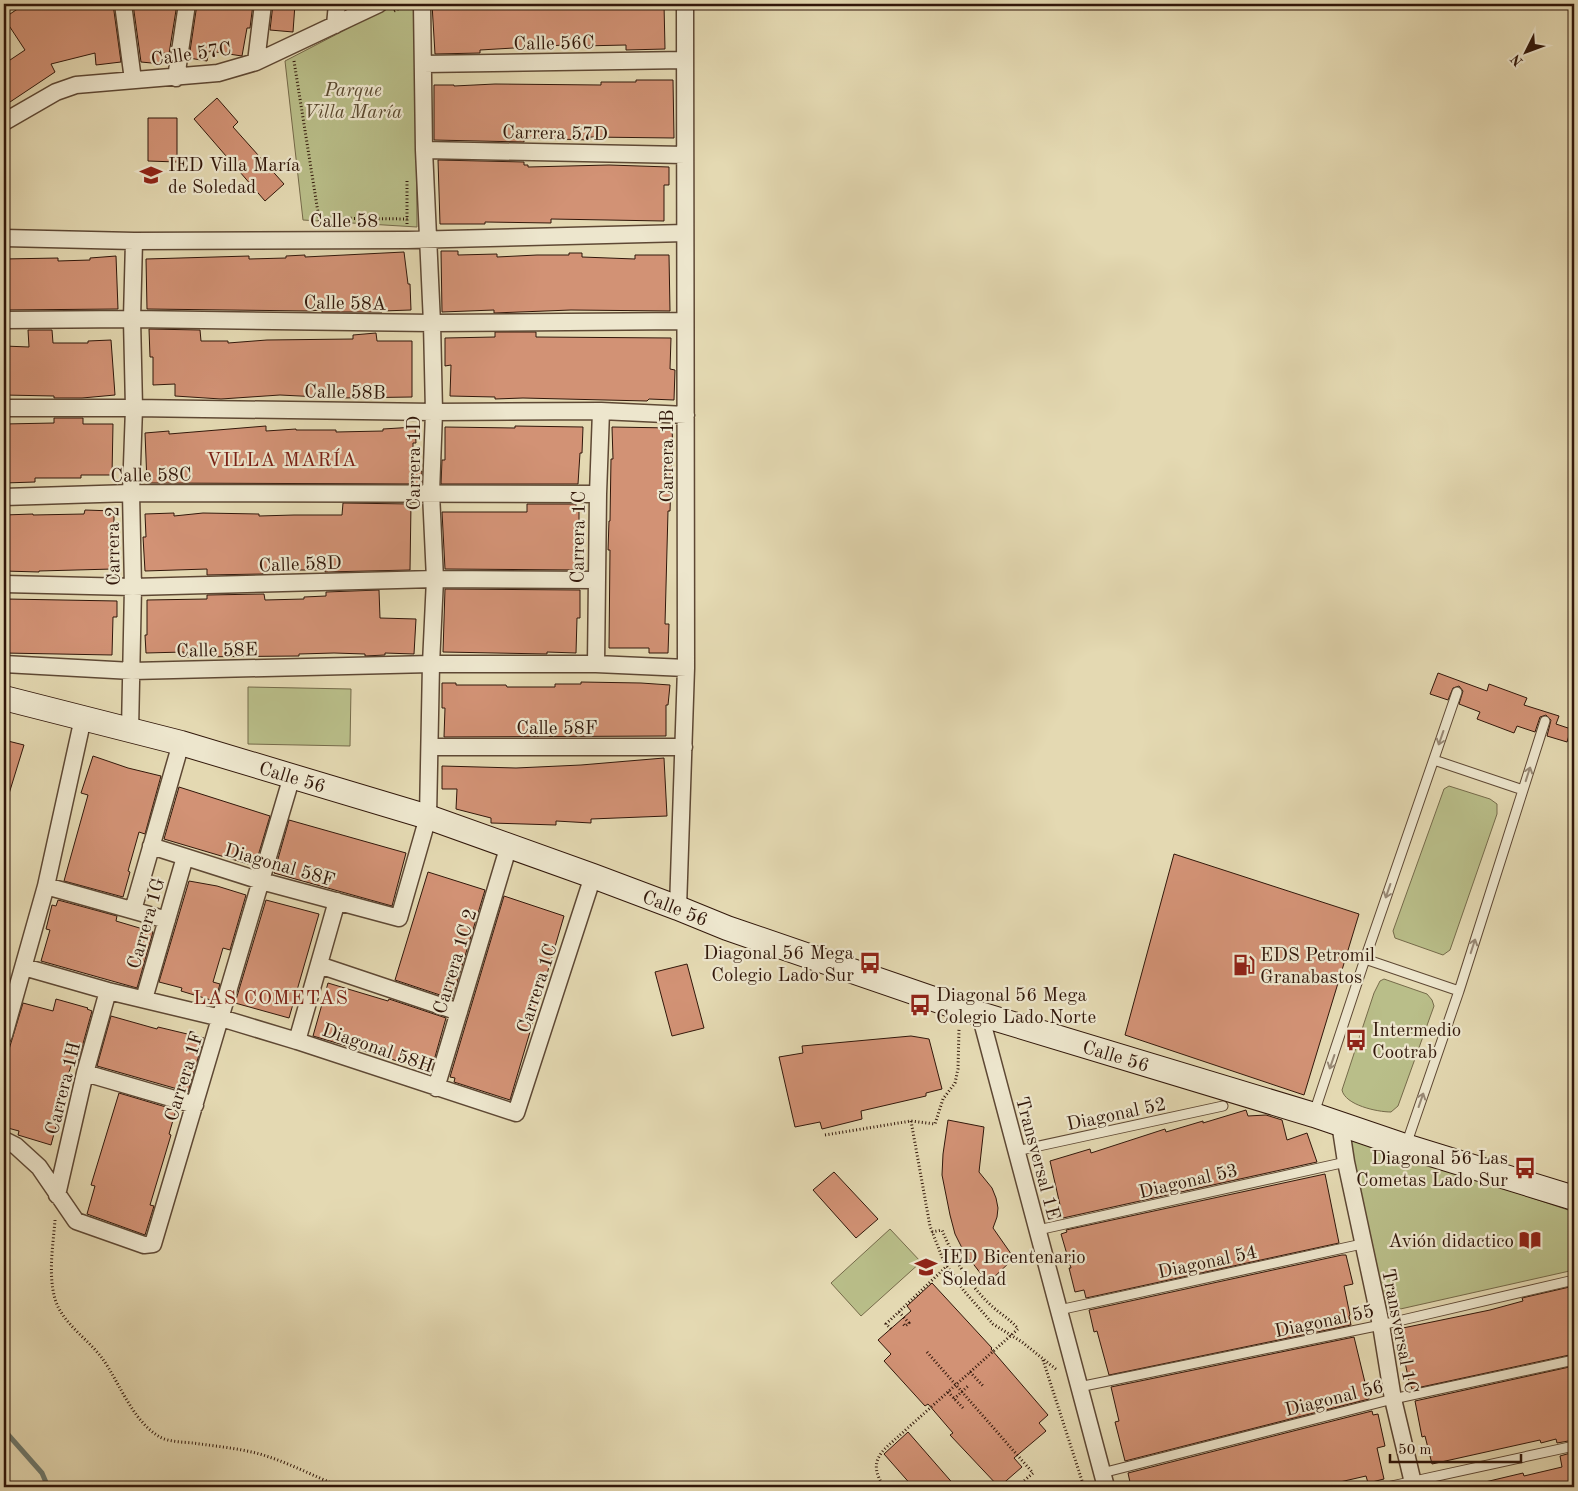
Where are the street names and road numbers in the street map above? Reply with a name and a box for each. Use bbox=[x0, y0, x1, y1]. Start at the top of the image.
street label: Calle 56C bbox=[513, 34, 595, 55]
street label: Calle 57C bbox=[150, 40, 233, 71]
street label: Carrera 57D bbox=[502, 124, 608, 145]
street label: Calle 58 bbox=[310, 213, 378, 232]
street label: Calle 58A bbox=[303, 294, 387, 315]
street label: Calle 58B bbox=[304, 383, 386, 404]
street label: Carrera 1B bbox=[659, 409, 678, 503]
street label: Carrera 1D bbox=[406, 416, 425, 510]
street label: Calle 58C bbox=[110, 466, 192, 487]
street label: Carrera 1C bbox=[569, 491, 590, 584]
street label: Carrera 2 bbox=[104, 506, 125, 586]
street label: Calle 58D bbox=[258, 555, 342, 576]
street label: Calle 58E bbox=[176, 641, 258, 662]
street label: Calle 58F bbox=[516, 720, 598, 739]
street label: Calle 56 bbox=[256, 760, 327, 798]
street label: Diagonal 58F bbox=[222, 842, 337, 891]
street label: Carrera 1G bbox=[125, 876, 170, 971]
street label: Calle 56 bbox=[639, 888, 710, 931]
street label: Carrera 1C 2 bbox=[431, 907, 481, 1017]
street label: Carrera 1C bbox=[515, 942, 562, 1036]
street label: Diagonal 58H bbox=[319, 1021, 435, 1077]
street label: Carrera 1F bbox=[163, 1030, 208, 1124]
street label: Calle 56 bbox=[1080, 1039, 1151, 1077]
street label: Carrera 1H bbox=[44, 1040, 85, 1137]
street label: Transversal 1E bbox=[1011, 1095, 1062, 1223]
street label: Diagonal 52 bbox=[1065, 1096, 1168, 1135]
street label: Diagonal 53 bbox=[1137, 1162, 1240, 1203]
street label: Diagonal 54 bbox=[1156, 1244, 1259, 1283]
street label: Transversal 1C bbox=[1377, 1267, 1420, 1396]
street label: Diagonal 55 bbox=[1273, 1303, 1376, 1342]
street label: Diagonal 56 bbox=[1283, 1378, 1386, 1421]

